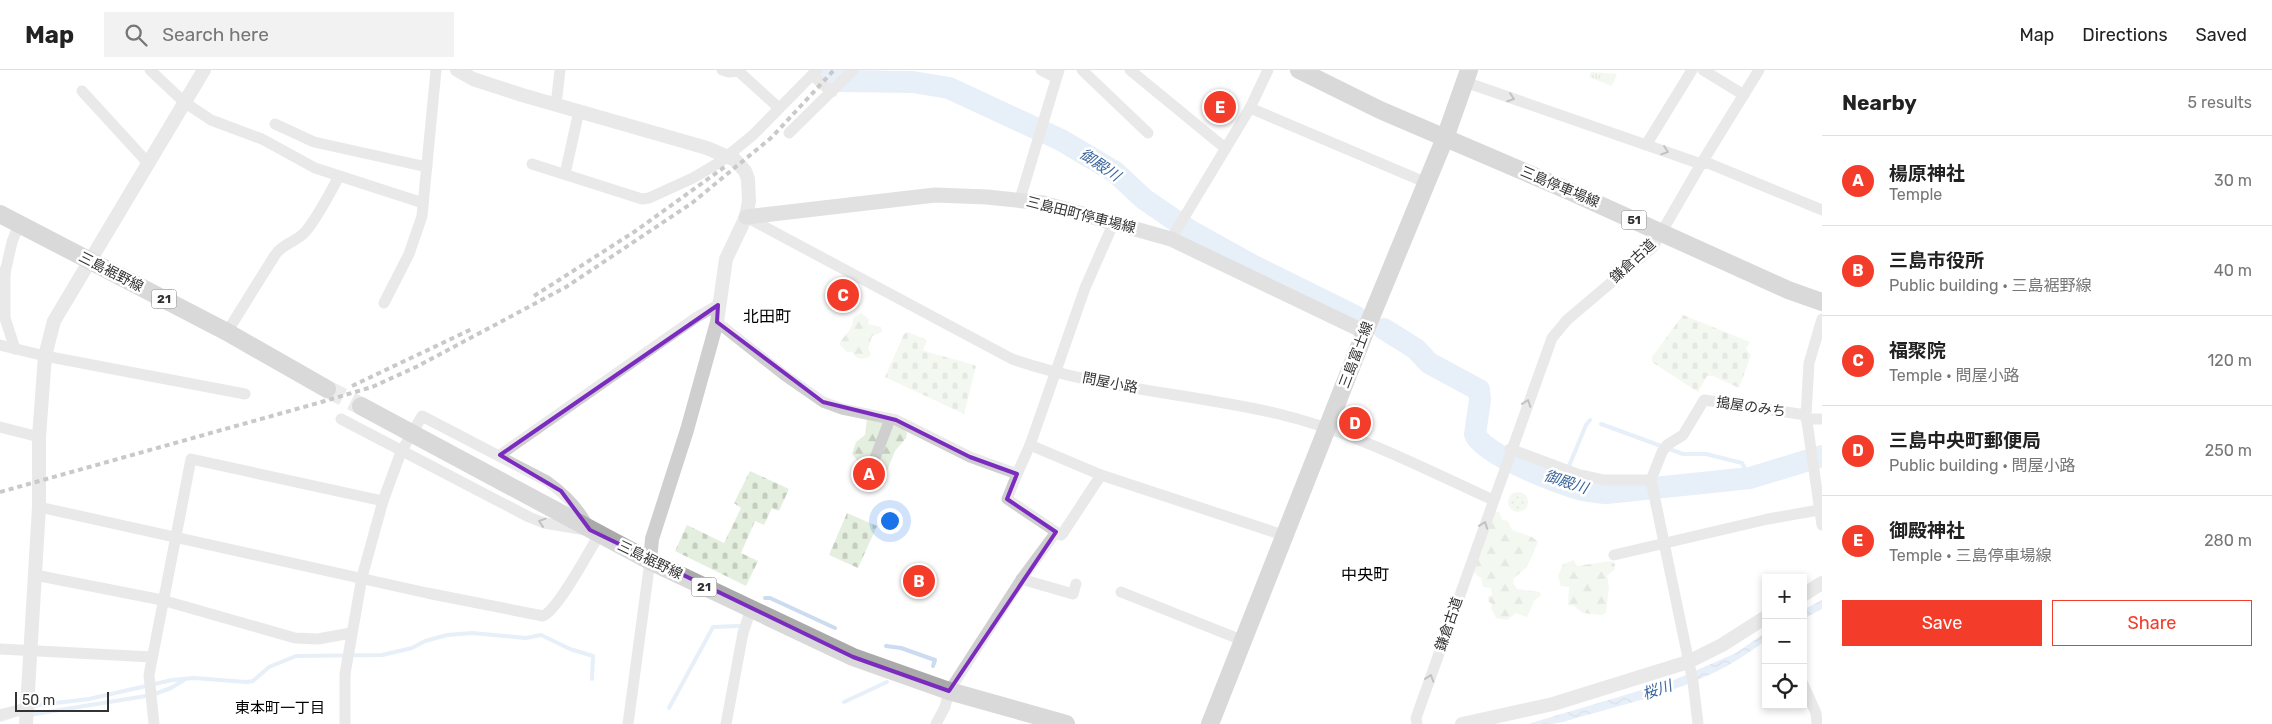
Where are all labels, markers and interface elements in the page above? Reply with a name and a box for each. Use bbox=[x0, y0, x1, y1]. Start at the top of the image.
search box bbox=[104, 12, 454, 57]
text: Map bbox=[25, 21, 74, 49]
icon: search bbox=[122, 21, 150, 49]
text: Search here bbox=[162, 23, 269, 46]
text: Map bbox=[2019, 24, 2054, 46]
text: Directions bbox=[2082, 24, 2168, 46]
text: Saved bbox=[2196, 24, 2247, 46]
pin: E bbox=[1204, 88, 1236, 126]
text: Nearby bbox=[1842, 90, 1917, 115]
one-way arrow bbox=[1507, 92, 1515, 102]
text: 5 results bbox=[2188, 93, 2252, 112]
water label: 御殿川 bbox=[1076, 145, 1125, 186]
one-way arrow bbox=[1660, 146, 1669, 156]
text: 楊原神社 bbox=[1889, 162, 1965, 185]
street label: 三島停車場線 bbox=[1518, 163, 1602, 211]
text: A bbox=[1852, 171, 1864, 190]
text: 30 m bbox=[2214, 171, 2252, 190]
text: Temple bbox=[1889, 185, 1942, 204]
street label: 三島田町停車場線 bbox=[1025, 193, 1137, 237]
road number: 51 bbox=[1622, 210, 1646, 230]
street label: 鎌倉古道 bbox=[1607, 236, 1659, 286]
street label: 三島裾野線 bbox=[76, 249, 146, 295]
text: 三島市役所 bbox=[1889, 249, 1984, 272]
text: B bbox=[1852, 261, 1864, 280]
text: 40 m bbox=[2214, 261, 2252, 280]
pin: C bbox=[827, 276, 859, 314]
text: Public building · 三島裾野線 bbox=[1889, 276, 2092, 295]
road number: 21 bbox=[152, 290, 176, 308]
district label: 北田町 bbox=[743, 307, 791, 326]
street label: 三島富士線 bbox=[1336, 319, 1376, 391]
text: 福聚院 bbox=[1889, 339, 1946, 362]
text: C bbox=[1852, 351, 1864, 370]
text: 120 m bbox=[2207, 351, 2252, 370]
text: Temple · 問屋小路 bbox=[1889, 366, 2019, 385]
street label: 問屋小路 bbox=[1081, 369, 1139, 397]
street label: 搗屋のみち bbox=[1715, 394, 1787, 420]
one-way arrow bbox=[1521, 399, 1531, 408]
pin: D bbox=[1339, 404, 1371, 442]
text: 三島中央町郵便局 bbox=[1889, 429, 2041, 452]
text: D bbox=[1852, 441, 1864, 460]
text: 250 m bbox=[2205, 441, 2252, 460]
pin: A bbox=[853, 455, 885, 493]
text: Public building · 問屋小路 bbox=[1889, 456, 2076, 475]
water label: 御殿川 bbox=[1542, 466, 1592, 498]
your location bbox=[877, 508, 903, 534]
one-way arrow bbox=[539, 518, 547, 528]
text: 御殿神社 bbox=[1889, 519, 1965, 542]
one-way arrow bbox=[1478, 521, 1488, 529]
text: E bbox=[1853, 531, 1863, 550]
text: 280 m bbox=[2204, 531, 2252, 550]
street label: 三島裾野線 bbox=[615, 537, 685, 583]
text: Temple · 三島停車場線 bbox=[1889, 546, 2051, 565]
pin: B bbox=[903, 562, 935, 600]
district label: 中央町 bbox=[1341, 565, 1389, 584]
map controls bbox=[1762, 574, 1807, 709]
button: + bbox=[1762, 574, 1807, 619]
road number: 21 bbox=[692, 578, 716, 596]
street label: 鎌倉古道 bbox=[1432, 595, 1466, 653]
button: Save bbox=[1842, 600, 2042, 646]
button: Share bbox=[2052, 600, 2252, 646]
button: − bbox=[1762, 619, 1807, 664]
button: locate bbox=[1762, 664, 1807, 709]
one-way arrow bbox=[1424, 674, 1434, 683]
water label: 桜川 bbox=[1640, 676, 1676, 703]
scale bar bbox=[15, 689, 109, 712]
text: 50 m bbox=[22, 692, 55, 709]
district label: 東本町一丁目 bbox=[235, 699, 325, 717]

